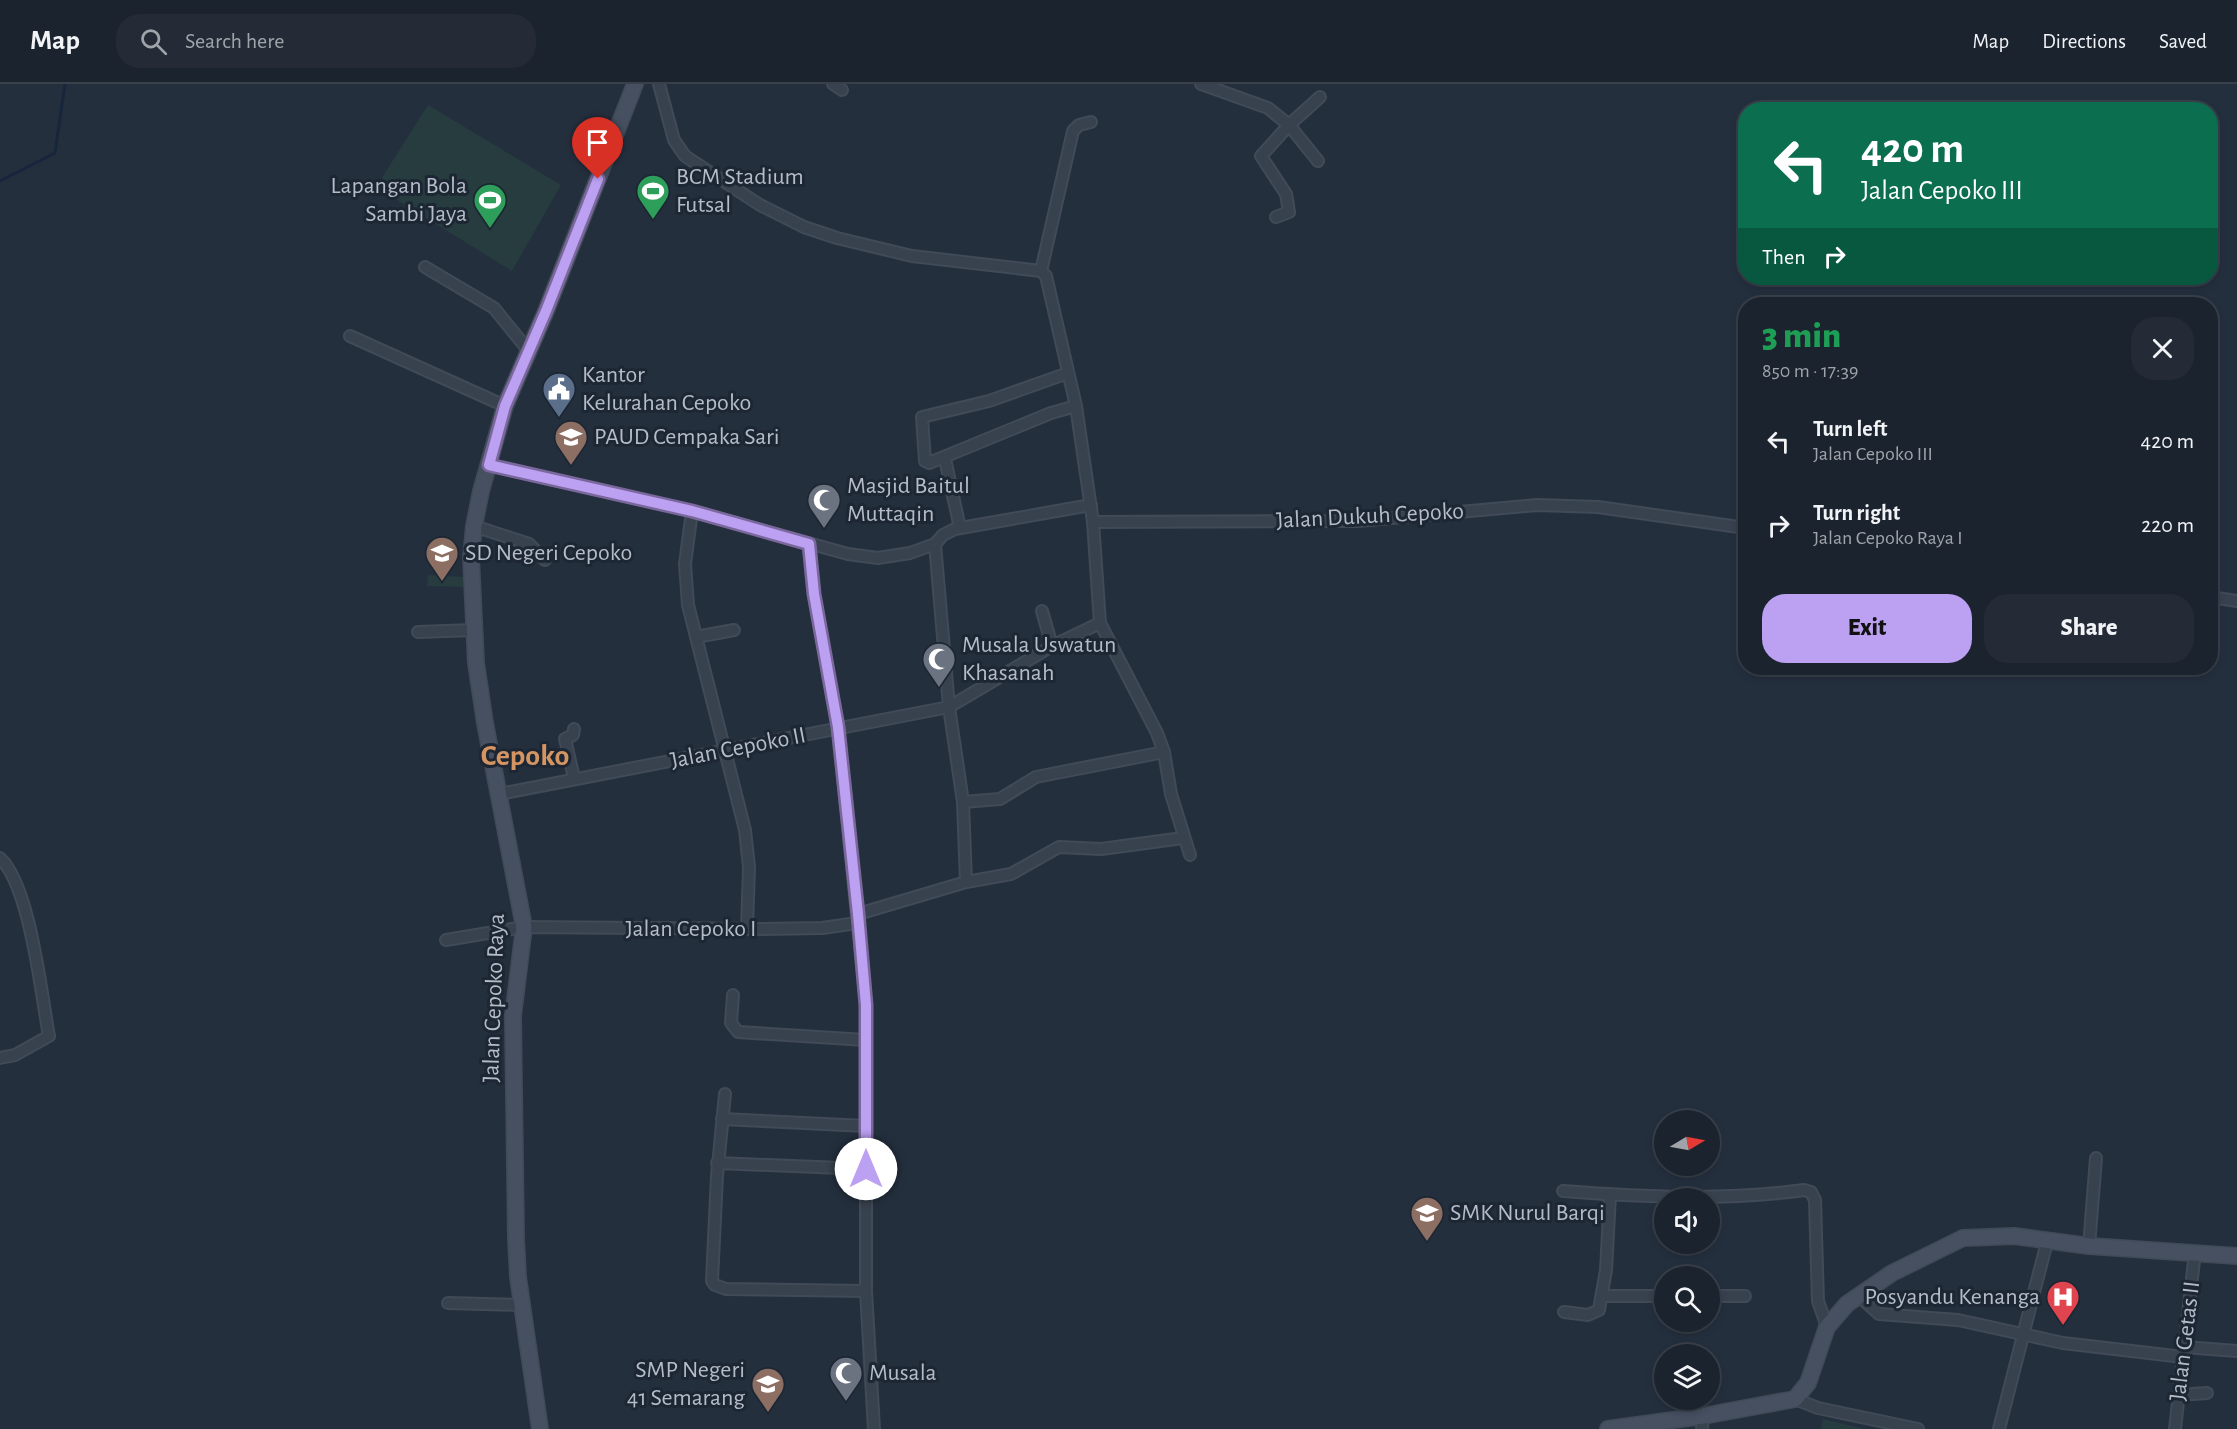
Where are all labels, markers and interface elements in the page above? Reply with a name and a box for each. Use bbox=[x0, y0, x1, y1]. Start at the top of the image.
search box bbox=[116, 14, 536, 68]
icon: search bbox=[137, 25, 170, 58]
text: Map bbox=[30, 27, 80, 55]
text: Search here bbox=[185, 30, 284, 52]
text: Map bbox=[1973, 31, 2009, 52]
text: Directions bbox=[2042, 31, 2126, 52]
text: Saved bbox=[2159, 31, 2207, 52]
pin bbox=[572, 117, 623, 179]
icon: arrive bbox=[581, 126, 614, 159]
icon: left bbox=[1762, 126, 1840, 204]
text: 420 m bbox=[1861, 128, 1964, 170]
place label: BCM Stadium Futsal bbox=[676, 165, 804, 217]
sports icon: BCM Stadium Futsal bbox=[635, 173, 671, 220]
place label: Lapangan Bola Sambi Jaya bbox=[330, 174, 467, 226]
text: Jalan Cepoko III bbox=[1861, 177, 2023, 204]
sports icon: Lapangan Bola Sambi Jaya bbox=[472, 182, 508, 229]
icon: right bbox=[1818, 240, 1851, 273]
text: Then bbox=[1762, 246, 1806, 268]
button: close bbox=[2131, 317, 2194, 380]
text: 3 min bbox=[1762, 318, 1841, 354]
text: 850 m · 17:39 bbox=[1762, 361, 1858, 381]
place label: Kantor Kelurahan Cepoko bbox=[582, 363, 751, 415]
public building icon: Kantor Kelurahan Cepoko bbox=[541, 371, 577, 418]
text: Turn left bbox=[1813, 418, 1887, 440]
school or university icon: PAUD Cempaka Sari bbox=[553, 419, 589, 466]
place label: PAUD Cempaka Sari bbox=[594, 425, 780, 449]
icon: left bbox=[1762, 425, 1795, 458]
text: 420 m bbox=[2141, 430, 2194, 452]
text: Jalan Cepoko III bbox=[1813, 444, 1933, 464]
place label: Masjid Baitul Muttaqin bbox=[847, 474, 970, 526]
mosque icon: Masjid Baitul Muttaqin bbox=[806, 482, 842, 529]
street label: Jalan Dukuh Cepoko bbox=[1276, 499, 1464, 533]
text: Turn right bbox=[1813, 502, 1900, 524]
icon: right bbox=[1762, 509, 1795, 542]
text: 220 m bbox=[2141, 514, 2194, 536]
text: Jalan Cepoko Raya I bbox=[1813, 528, 1963, 548]
school or university icon: SD Negeri Cepoko bbox=[424, 535, 460, 582]
place label: SD Negeri Cepoko bbox=[465, 541, 632, 565]
button: Exit bbox=[1762, 594, 1972, 663]
button: Share bbox=[1984, 594, 2194, 663]
place label: Musala Uswatun Khasanah bbox=[962, 633, 1116, 685]
mosque icon: Musala Uswatun Khasanah bbox=[921, 641, 957, 688]
street label: Jalan Cepoko II bbox=[668, 723, 808, 773]
district label: Cepoko bbox=[481, 741, 569, 771]
street label: Jalan Cepoko Raya bbox=[479, 913, 509, 1083]
street label: Jalan Cepoko I bbox=[626, 917, 756, 941]
north arrow bbox=[1654, 1110, 1720, 1176]
map controls bbox=[1654, 1110, 1720, 1410]
position arrow bbox=[834, 1137, 898, 1201]
button: sound bbox=[1654, 1188, 1720, 1254]
school or university icon: SMK Nurul Barqi bbox=[1409, 1195, 1445, 1242]
place label: SMK Nurul Barqi bbox=[1450, 1201, 1605, 1225]
button: search bbox=[1654, 1266, 1720, 1332]
hospital icon: Posyandu Kenanga bbox=[2045, 1279, 2081, 1326]
street label: Jalan Getas II bbox=[2166, 1280, 2204, 1402]
place label: Posyandu Kenanga bbox=[1864, 1285, 2040, 1309]
button: layers bbox=[1654, 1344, 1720, 1410]
mosque icon: Musala bbox=[828, 1355, 864, 1402]
place label: SMP Negeri 41 Semarang bbox=[627, 1358, 745, 1410]
place label: Musala bbox=[869, 1361, 937, 1385]
school or university icon: SMP Negeri 41 Semarang bbox=[750, 1366, 786, 1413]

